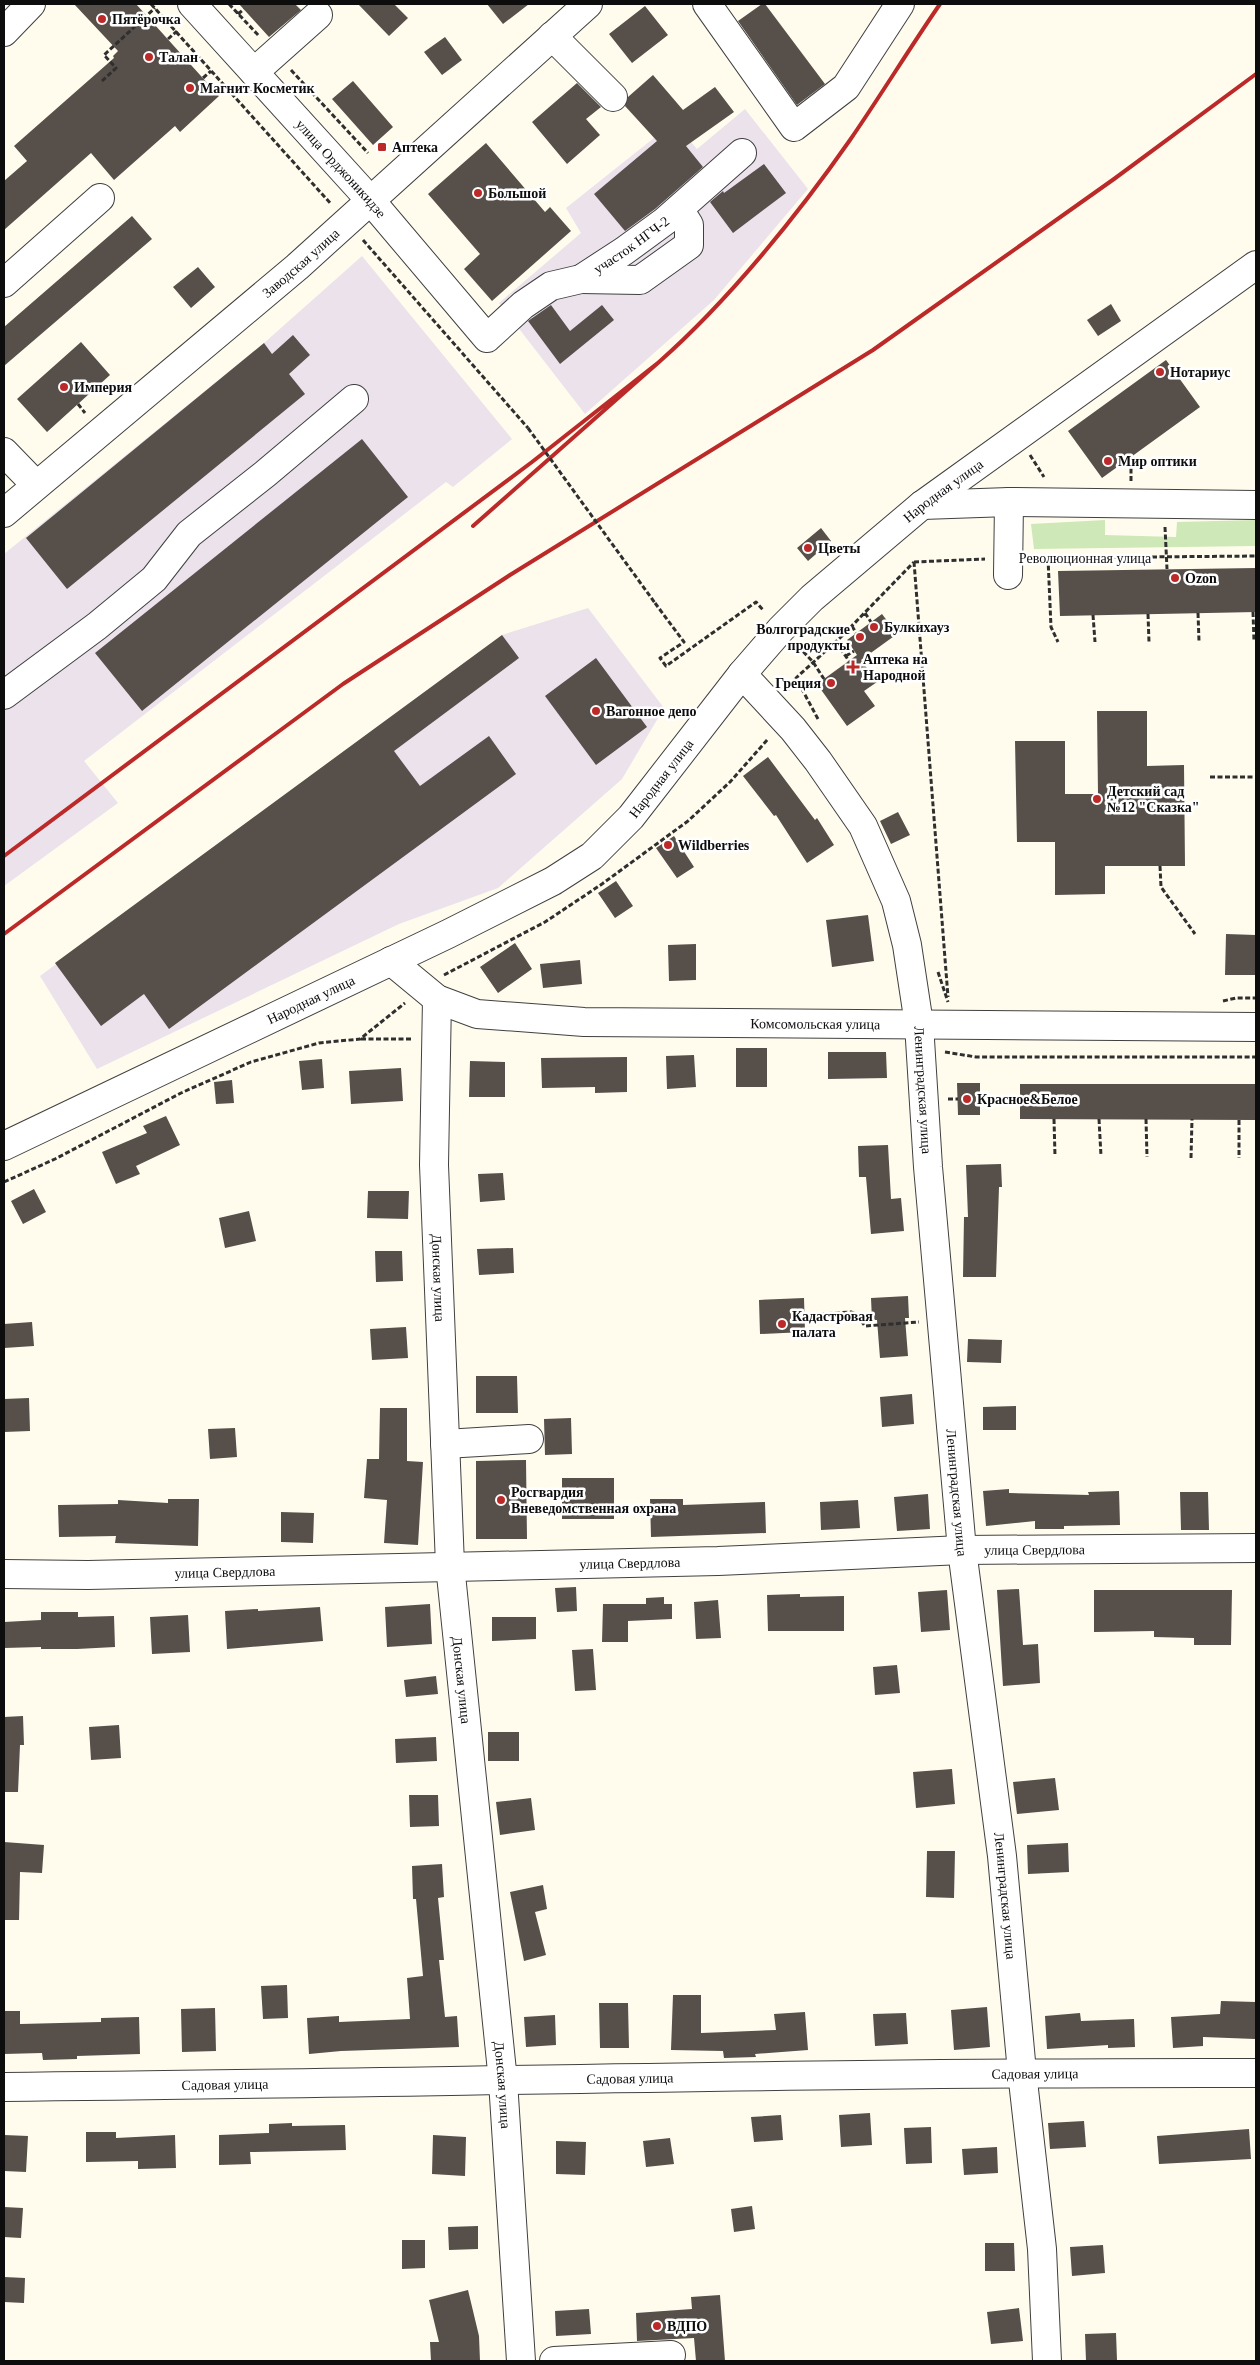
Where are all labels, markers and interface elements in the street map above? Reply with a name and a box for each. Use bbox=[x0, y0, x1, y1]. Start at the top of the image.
place label: Пятёрочка bbox=[112, 12, 181, 27]
marker: Пятёрочка bbox=[96, 13, 108, 25]
place label: Талан bbox=[159, 50, 198, 65]
marker: Талан bbox=[143, 51, 155, 63]
place label: Магнит Косметик bbox=[200, 81, 315, 96]
marker: Магнит Косметик bbox=[184, 82, 196, 94]
street label: улица Орджоникидзе bbox=[293, 116, 389, 221]
place label: Аптека bbox=[392, 140, 438, 155]
marker: Аптека bbox=[376, 141, 388, 153]
place label: Большой bbox=[488, 186, 546, 201]
marker: Большой bbox=[472, 187, 484, 199]
street label: участок НГЧ-2 bbox=[591, 213, 672, 276]
street label: Заводская улица bbox=[259, 225, 343, 300]
place label: Нотариус bbox=[1170, 365, 1230, 380]
marker: Нотариус bbox=[1154, 366, 1166, 378]
place label: Империя bbox=[74, 380, 133, 395]
marker: Империя bbox=[58, 381, 70, 393]
place label: Мир оптики bbox=[1118, 454, 1197, 469]
marker: Мир оптики bbox=[1102, 455, 1114, 467]
street label: Народная улица bbox=[900, 456, 986, 525]
place label: Цветы bbox=[818, 541, 861, 556]
marker: Цветы bbox=[802, 542, 814, 554]
street label: Революционная улица bbox=[1019, 551, 1152, 566]
place label: Ozon bbox=[1185, 571, 1217, 586]
marker: Ozon bbox=[1169, 572, 1181, 584]
place label: Булкихауз bbox=[884, 620, 950, 635]
marker: Булкихауз bbox=[868, 621, 880, 633]
place label: Волгоградские продукты bbox=[756, 622, 850, 653]
marker: Волгоградские продукты bbox=[854, 631, 866, 643]
place label: Аптека на Народной bbox=[863, 652, 928, 683]
marker: Аптека на Народной bbox=[847, 661, 859, 673]
place label: Греция bbox=[775, 676, 821, 691]
marker: Греция bbox=[825, 677, 837, 689]
place label: Вагонное депо bbox=[606, 704, 697, 719]
marker: Вагонное депо bbox=[590, 705, 602, 717]
street label: Народная улица bbox=[626, 736, 697, 821]
place label: Детский сад №12 "Сказка" bbox=[1107, 784, 1200, 815]
marker: Детский сад №12 "Сказка" bbox=[1091, 793, 1103, 805]
place label: Wildberries bbox=[678, 838, 750, 853]
marker: Wildberries bbox=[662, 839, 674, 851]
street label: Народная улица bbox=[265, 972, 358, 1027]
street label: Комсомольская улица bbox=[750, 1016, 881, 1032]
street label: Ленинградская улица bbox=[912, 1026, 935, 1155]
place label: Красное&Белое bbox=[977, 1092, 1078, 1107]
marker: Красное&Белое bbox=[961, 1093, 973, 1105]
street label: Донская улица bbox=[429, 1234, 448, 1323]
place label: Кадастровая палата bbox=[792, 1309, 873, 1340]
marker: Кадастровая палата bbox=[776, 1318, 788, 1330]
street label: Ленинградская улица bbox=[944, 1428, 970, 1558]
place label: Росгвардия Вневедомственная охрана bbox=[511, 1485, 676, 1516]
marker: Росгвардия Вневедомственная охрана bbox=[495, 1494, 507, 1506]
street label: улица Свердлова bbox=[984, 1542, 1086, 1557]
street label: улица Свердлова bbox=[579, 1554, 681, 1572]
street label: улица Свердлова bbox=[174, 1563, 276, 1581]
street label: Донская улица bbox=[450, 1636, 474, 1725]
street label: Ленинградская улица bbox=[991, 1831, 1019, 1961]
street label: Донская улица bbox=[491, 2041, 514, 2130]
street label: Садовая улица bbox=[991, 2066, 1079, 2081]
street label: Садовая улица bbox=[586, 2070, 674, 2086]
street label: Садовая улица bbox=[181, 2076, 269, 2092]
place label: ВДПО bbox=[667, 2319, 707, 2334]
marker: ВДПО bbox=[651, 2320, 663, 2332]

